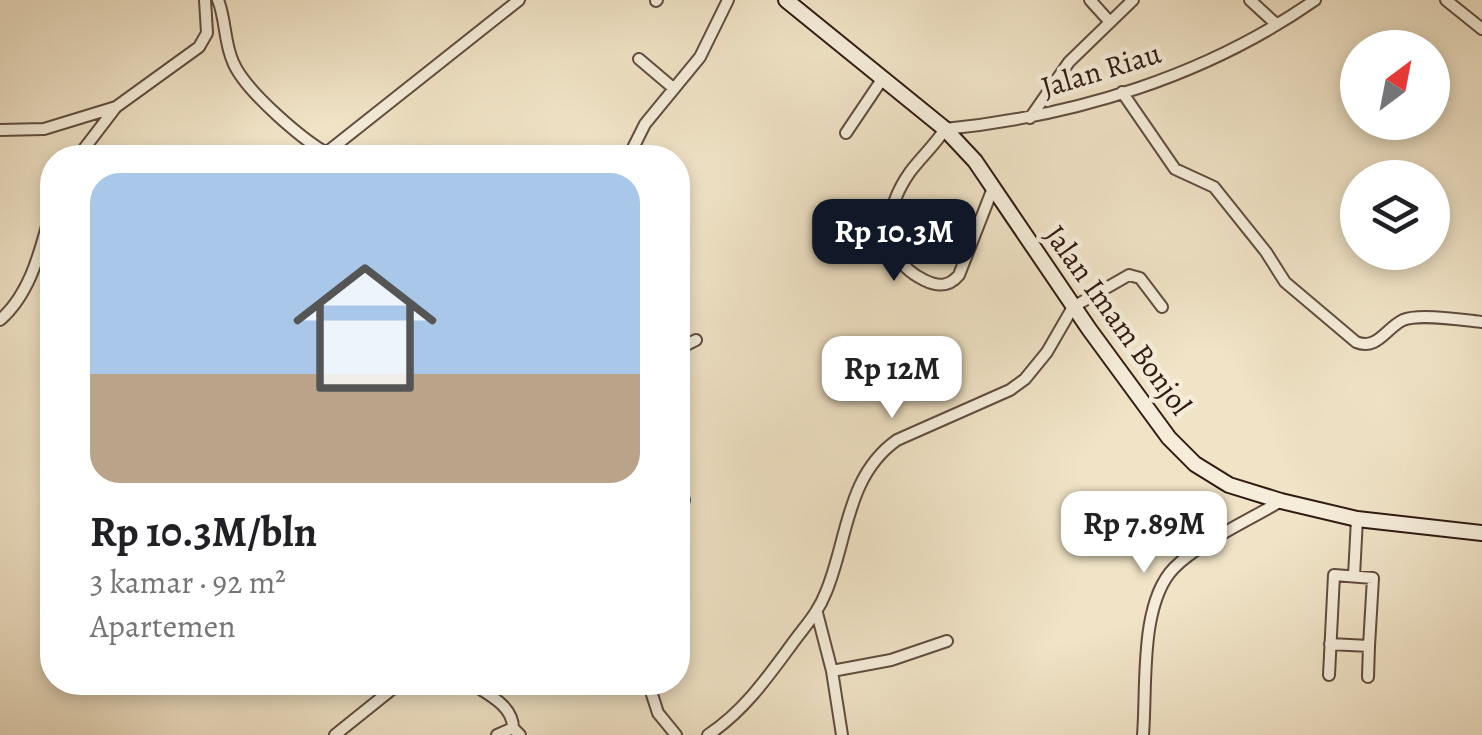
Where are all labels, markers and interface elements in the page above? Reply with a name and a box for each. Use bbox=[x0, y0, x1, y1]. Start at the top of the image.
north arrow bbox=[1340, 30, 1450, 140]
map controls bbox=[1340, 30, 1450, 270]
street label: Jalan Riau bbox=[1036, 33, 1167, 107]
button: layers bbox=[1340, 160, 1450, 270]
pin: Rp 10.3M bbox=[791, 199, 997, 284]
text: Rp 10.3M bbox=[834, 209, 954, 253]
street label: Jalan Imam Bonjol bbox=[1035, 217, 1201, 423]
icon: home bbox=[275, 238, 455, 418]
pin: Rp 12M bbox=[811, 336, 973, 421]
text: Rp 12M bbox=[844, 346, 940, 390]
pin: Rp 7.89M bbox=[1041, 491, 1247, 576]
text: Rp 7.89M bbox=[1083, 501, 1205, 545]
text: Rp 10.3M/bln bbox=[90, 503, 317, 560]
text: 3 kamar · 92 m² bbox=[90, 560, 286, 604]
text: Apartemen bbox=[90, 604, 236, 648]

